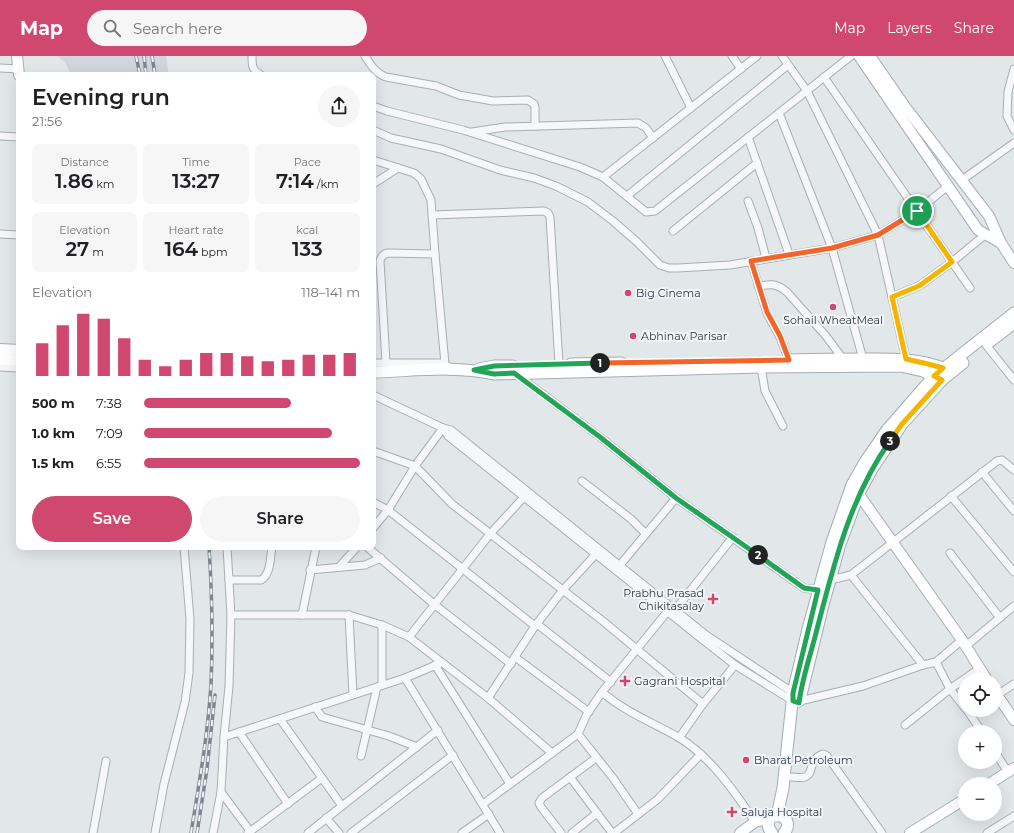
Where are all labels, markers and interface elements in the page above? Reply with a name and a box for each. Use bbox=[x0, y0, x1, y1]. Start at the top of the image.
search box bbox=[87, 10, 367, 46]
text: Map bbox=[20, 17, 63, 40]
icon: search bbox=[101, 17, 123, 39]
text: Search here bbox=[133, 19, 222, 38]
text: Map bbox=[834, 19, 865, 37]
text: Layers bbox=[887, 19, 932, 37]
text: Share bbox=[954, 19, 994, 37]
text: Evening run bbox=[32, 84, 170, 111]
button: share bbox=[318, 85, 360, 127]
text: 21:56 bbox=[32, 113, 62, 129]
text: Distance bbox=[61, 155, 109, 169]
text: Time bbox=[182, 155, 210, 169]
text: Pace bbox=[294, 155, 321, 169]
text: 1.86 bbox=[55, 169, 93, 193]
text: 13:27 bbox=[172, 169, 220, 193]
text: 7:14 bbox=[276, 169, 314, 193]
text: km bbox=[93, 177, 114, 191]
text: /km bbox=[314, 177, 339, 191]
pin bbox=[900, 194, 934, 228]
icon: arrive bbox=[906, 200, 928, 222]
text: Elevation bbox=[59, 223, 110, 237]
text: Heart rate bbox=[168, 223, 224, 237]
text: kcal bbox=[296, 223, 318, 237]
text: 27 bbox=[65, 237, 89, 261]
text: 164 bbox=[164, 237, 198, 261]
text: 133 bbox=[292, 237, 323, 261]
text: m bbox=[89, 245, 104, 259]
text: bpm bbox=[198, 245, 228, 259]
text: Elevation bbox=[32, 284, 92, 300]
text: 118–141 m bbox=[301, 284, 360, 300]
place label: Big Cinema bbox=[636, 286, 701, 300]
marker: Big Cinema bbox=[623, 288, 633, 298]
marker: Sohail WheatMeal bbox=[828, 302, 838, 312]
place label: Sohail WheatMeal bbox=[783, 313, 883, 327]
place label: Abhinav Parisar bbox=[641, 329, 727, 343]
marker: Abhinav Parisar bbox=[628, 331, 638, 341]
pin: 1 bbox=[590, 353, 610, 373]
text: 1 bbox=[598, 356, 602, 370]
text: 500 m bbox=[32, 395, 75, 411]
text: 7:38 bbox=[96, 395, 122, 411]
text: 1.0 km bbox=[32, 425, 75, 441]
text: 7:09 bbox=[96, 425, 123, 441]
pin: 3 bbox=[880, 431, 900, 451]
text: 3 bbox=[887, 434, 893, 448]
text: 1.5 km bbox=[32, 455, 74, 471]
text: 6:55 bbox=[96, 455, 121, 471]
button: Save bbox=[32, 496, 192, 542]
button: Share bbox=[200, 496, 360, 542]
pin: 2 bbox=[748, 545, 768, 565]
text: 2 bbox=[755, 548, 761, 562]
place label: Prabhu Prasad Chikitasalay bbox=[623, 586, 704, 613]
marker: Prabhu Prasad Chikitasalay bbox=[707, 593, 719, 605]
map controls bbox=[958, 673, 1002, 821]
button: locate bbox=[958, 673, 1002, 717]
place label: Gagrani Hospital bbox=[634, 674, 725, 688]
marker: Gagrani Hospital bbox=[619, 675, 631, 687]
button: + bbox=[958, 725, 1002, 769]
place label: Bharat Petroleum bbox=[754, 753, 853, 767]
marker: Bharat Petroleum bbox=[741, 755, 751, 765]
button: − bbox=[958, 777, 1002, 821]
place label: Saluja Hospital bbox=[741, 805, 822, 819]
marker: Saluja Hospital bbox=[726, 806, 738, 818]

